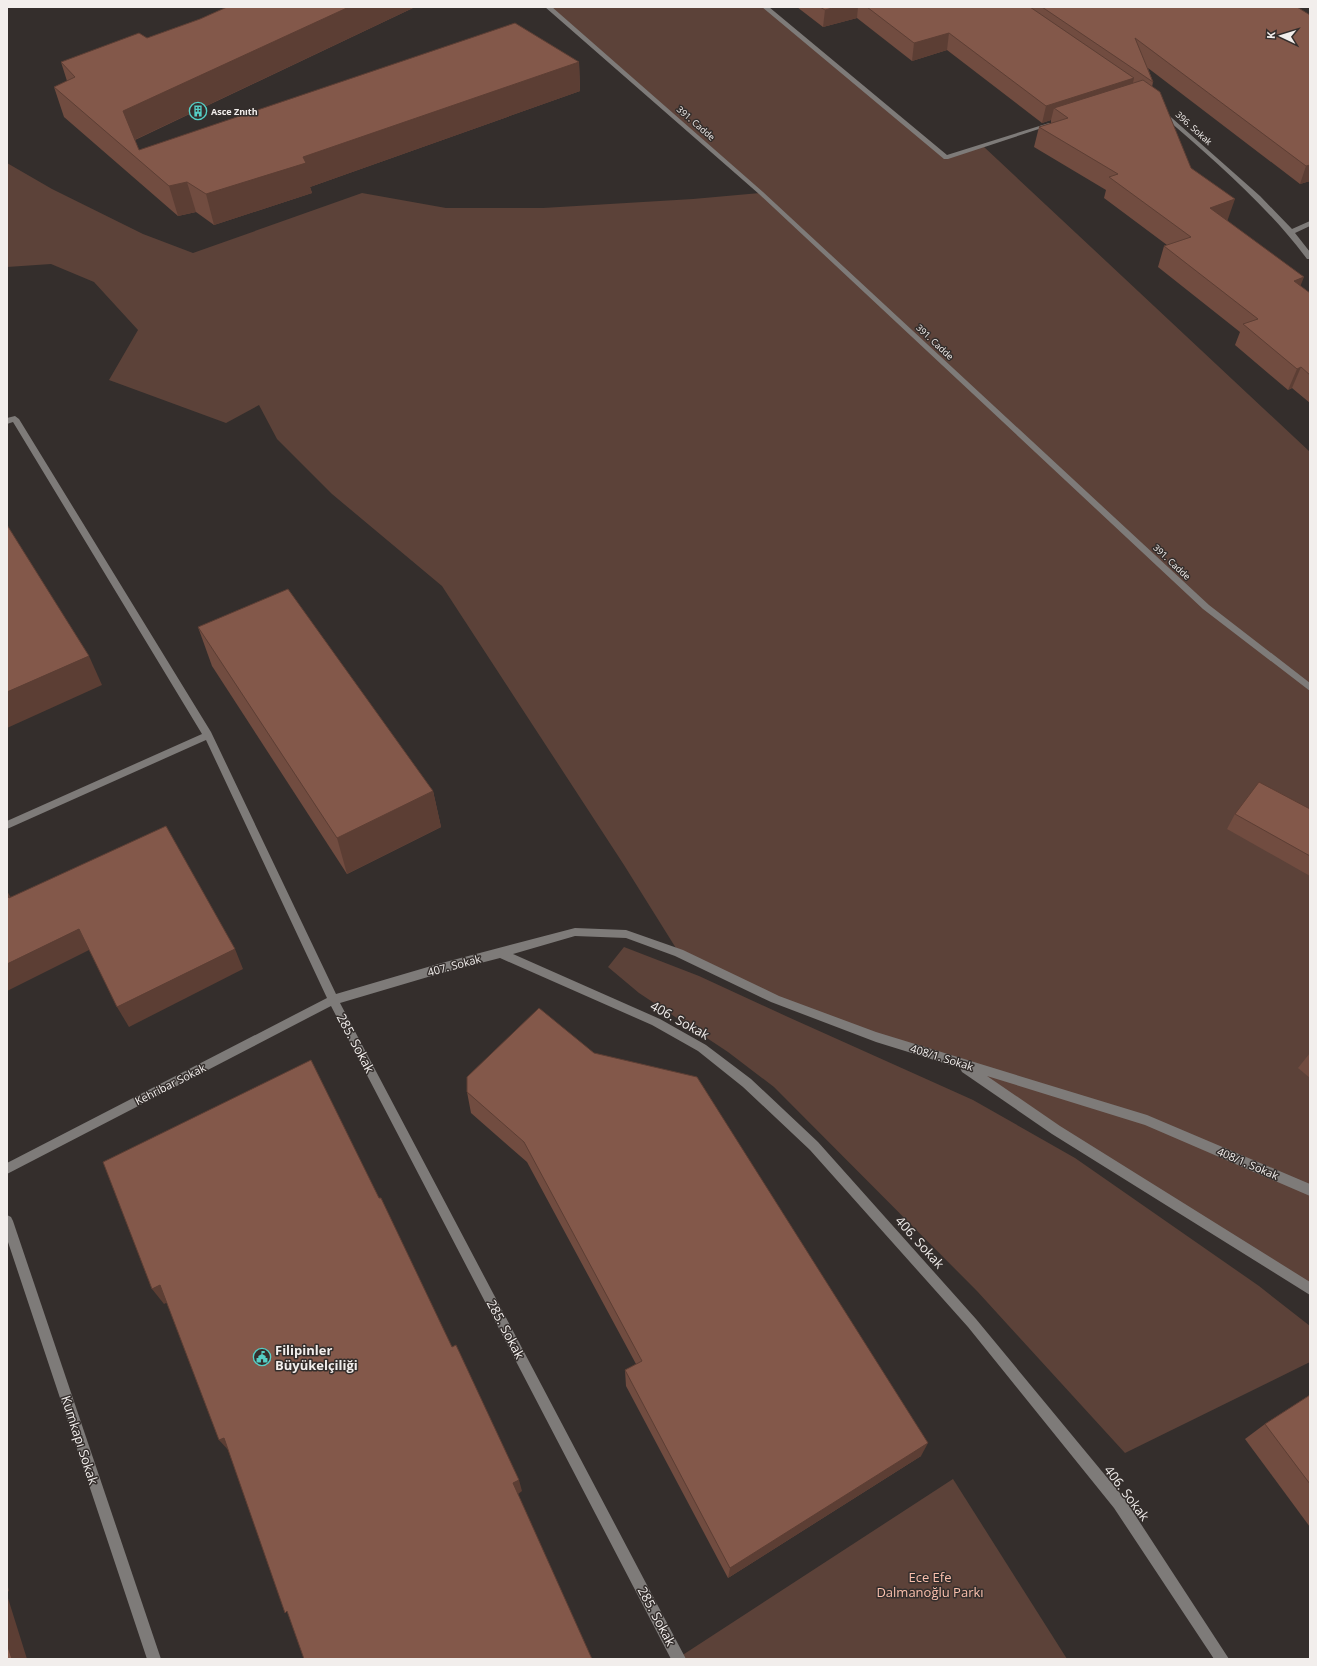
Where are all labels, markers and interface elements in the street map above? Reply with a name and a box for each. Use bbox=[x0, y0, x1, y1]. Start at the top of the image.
north arrow bbox=[1261, 16, 1301, 56]
text: K bbox=[1263, 30, 1278, 39]
building icon: Asce Znıth bbox=[188, 101, 208, 121]
street label: 391. Cadde bbox=[674, 103, 718, 143]
place label: Asce Znıth bbox=[211, 105, 258, 118]
street label: 396. Sokak bbox=[1173, 108, 1215, 148]
street label: 391. Cadde bbox=[913, 321, 957, 363]
street label: 391. Cadde bbox=[1150, 541, 1194, 583]
street label: 407. Sokak bbox=[426, 951, 483, 979]
street label: 406. Sokak bbox=[647, 996, 713, 1044]
street label: 285. Sokak bbox=[333, 1010, 379, 1076]
street label: 408/1. Sokak bbox=[909, 1040, 976, 1074]
street label: Kehribar Sokak bbox=[132, 1060, 208, 1108]
street label: 408/1. Sokak bbox=[1215, 1143, 1281, 1183]
street label: 406. Sokak bbox=[892, 1212, 949, 1272]
street label: 285. Sokak bbox=[483, 1296, 529, 1362]
place label: Filipinler Büyükelçiliği bbox=[275, 1341, 358, 1374]
public building icon: Filipinler Büyükelçiliği bbox=[252, 1347, 272, 1367]
street label: Kumkapı Sokak bbox=[57, 1393, 103, 1487]
street label: 406. Sokak bbox=[1100, 1462, 1154, 1524]
park label: Ece Efe Dalmanoğlu Parkı bbox=[876, 1568, 984, 1601]
street label: 285. Sokak bbox=[634, 1583, 680, 1649]

